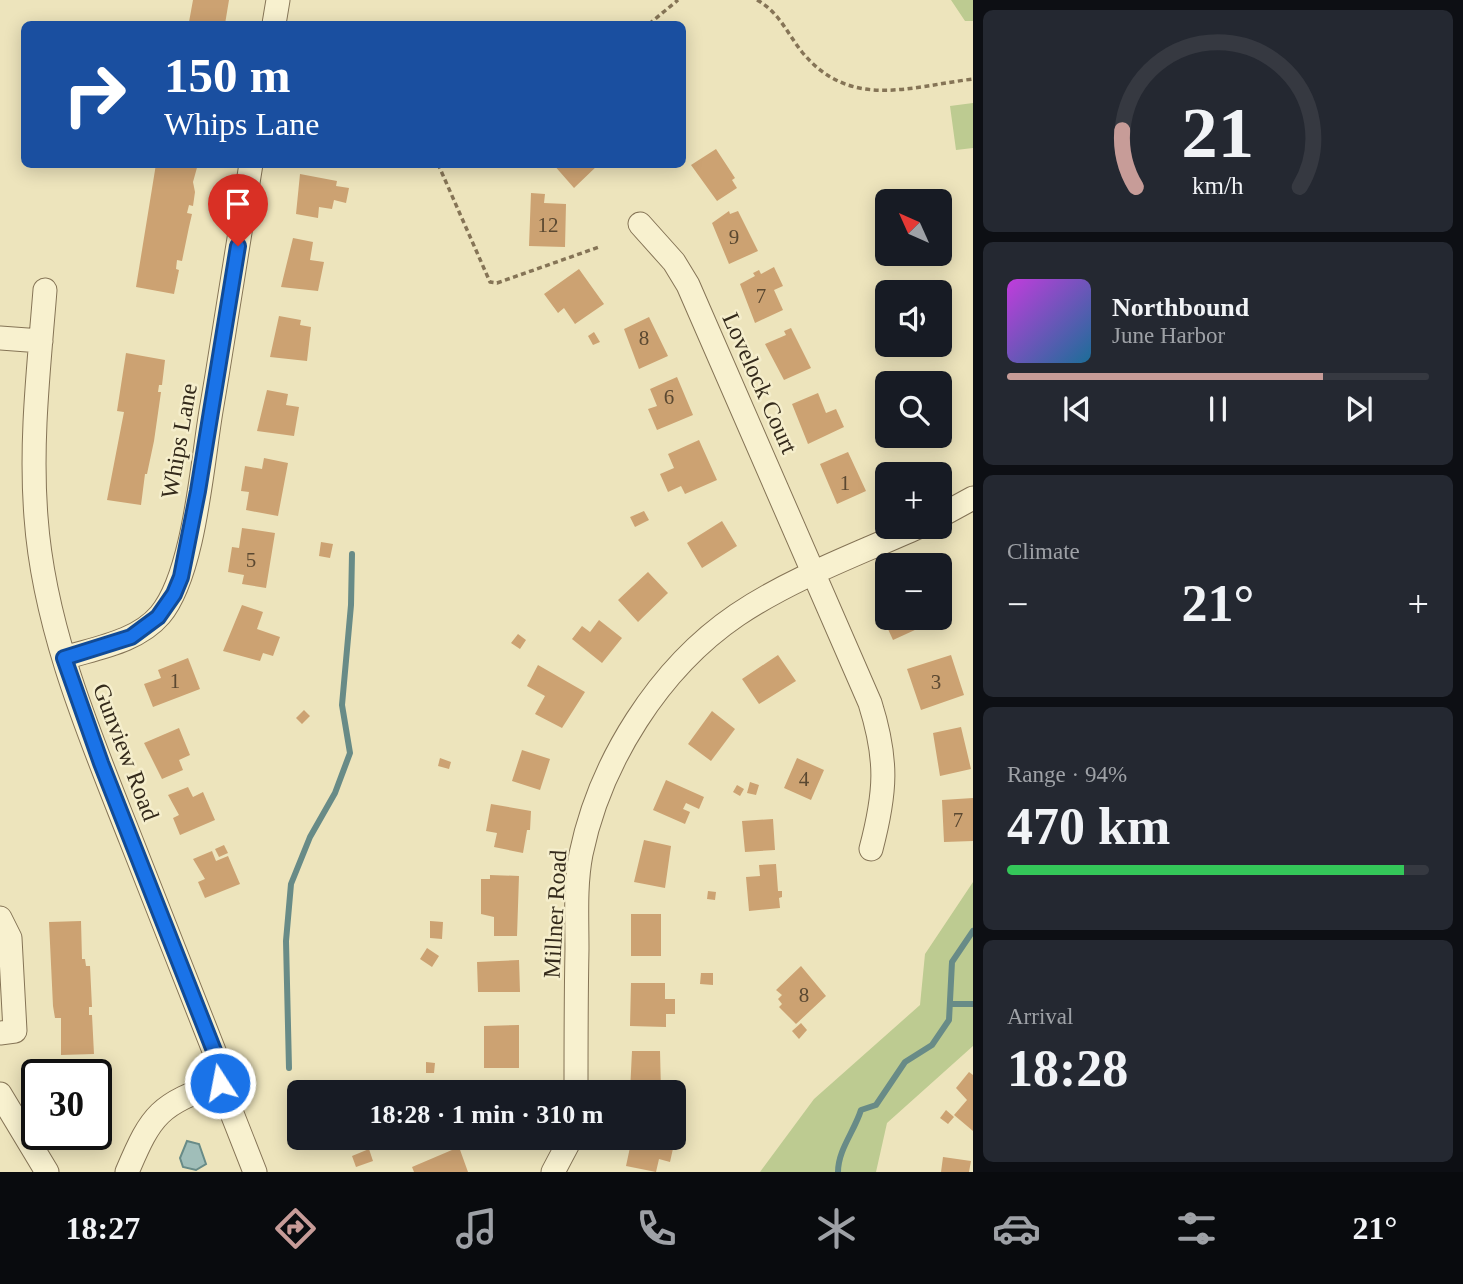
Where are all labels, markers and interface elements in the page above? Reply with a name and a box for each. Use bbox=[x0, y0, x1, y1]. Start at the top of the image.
text: 150 m bbox=[164, 48, 291, 103]
icon: right bbox=[49, 49, 140, 140]
text: 21 bbox=[1182, 93, 1254, 174]
text: Whips Lane bbox=[164, 106, 320, 142]
text: km/h bbox=[1192, 172, 1244, 199]
pin bbox=[208, 174, 268, 246]
icon: arrive bbox=[219, 185, 257, 223]
north arrow bbox=[875, 189, 952, 266]
map controls bbox=[875, 189, 952, 630]
house number: 12 bbox=[538, 213, 559, 237]
house number: 9 bbox=[729, 225, 739, 249]
button: sound bbox=[875, 280, 952, 357]
house number: 7 bbox=[756, 284, 766, 308]
text: Northbound bbox=[1112, 293, 1249, 322]
street label: Lovelock Court bbox=[717, 309, 803, 458]
text: June Harbor bbox=[1112, 323, 1225, 348]
house number: 8 bbox=[639, 326, 649, 350]
button: search bbox=[875, 371, 952, 448]
street label: Whips Lane bbox=[156, 381, 202, 501]
house number: 6 bbox=[664, 385, 674, 409]
icon: previous bbox=[1058, 390, 1096, 428]
icon: pause bbox=[1199, 390, 1237, 428]
icon: next bbox=[1340, 390, 1378, 428]
button: + bbox=[875, 462, 952, 539]
house number: 1 bbox=[840, 471, 850, 495]
text: Climate bbox=[1007, 539, 1080, 564]
house number: 5 bbox=[246, 548, 256, 572]
button: − bbox=[875, 553, 952, 630]
text: 21° bbox=[1182, 575, 1254, 632]
text: − bbox=[1007, 583, 1028, 625]
text: + bbox=[1408, 583, 1429, 625]
house number: 1 bbox=[170, 669, 180, 693]
house number: 3 bbox=[931, 670, 941, 694]
street label: Gunview Road bbox=[88, 680, 164, 824]
text: Range · 94% bbox=[1007, 762, 1127, 787]
house number: 4 bbox=[799, 767, 810, 791]
text: 470 km bbox=[1007, 798, 1170, 855]
house number: 7 bbox=[953, 808, 963, 832]
street label: Millner Road bbox=[539, 849, 571, 979]
house number: 8 bbox=[799, 983, 809, 1007]
text: Arrival bbox=[1007, 1004, 1073, 1029]
text: 18:28 bbox=[1007, 1040, 1128, 1097]
position arrow bbox=[183, 1046, 257, 1120]
speed limit sign: 30 bbox=[21, 1059, 112, 1150]
text: 18:28 · 1 min · 310 m bbox=[370, 1100, 604, 1129]
icon: directions bbox=[271, 1204, 320, 1253]
icon: music bbox=[452, 1204, 501, 1253]
icon: phone bbox=[632, 1204, 681, 1253]
icon: climate bbox=[812, 1204, 861, 1253]
icon: car bbox=[992, 1204, 1041, 1253]
icon: filters bbox=[1172, 1204, 1221, 1253]
text: 18:27 bbox=[66, 1210, 140, 1246]
text: 21° bbox=[1353, 1210, 1397, 1246]

